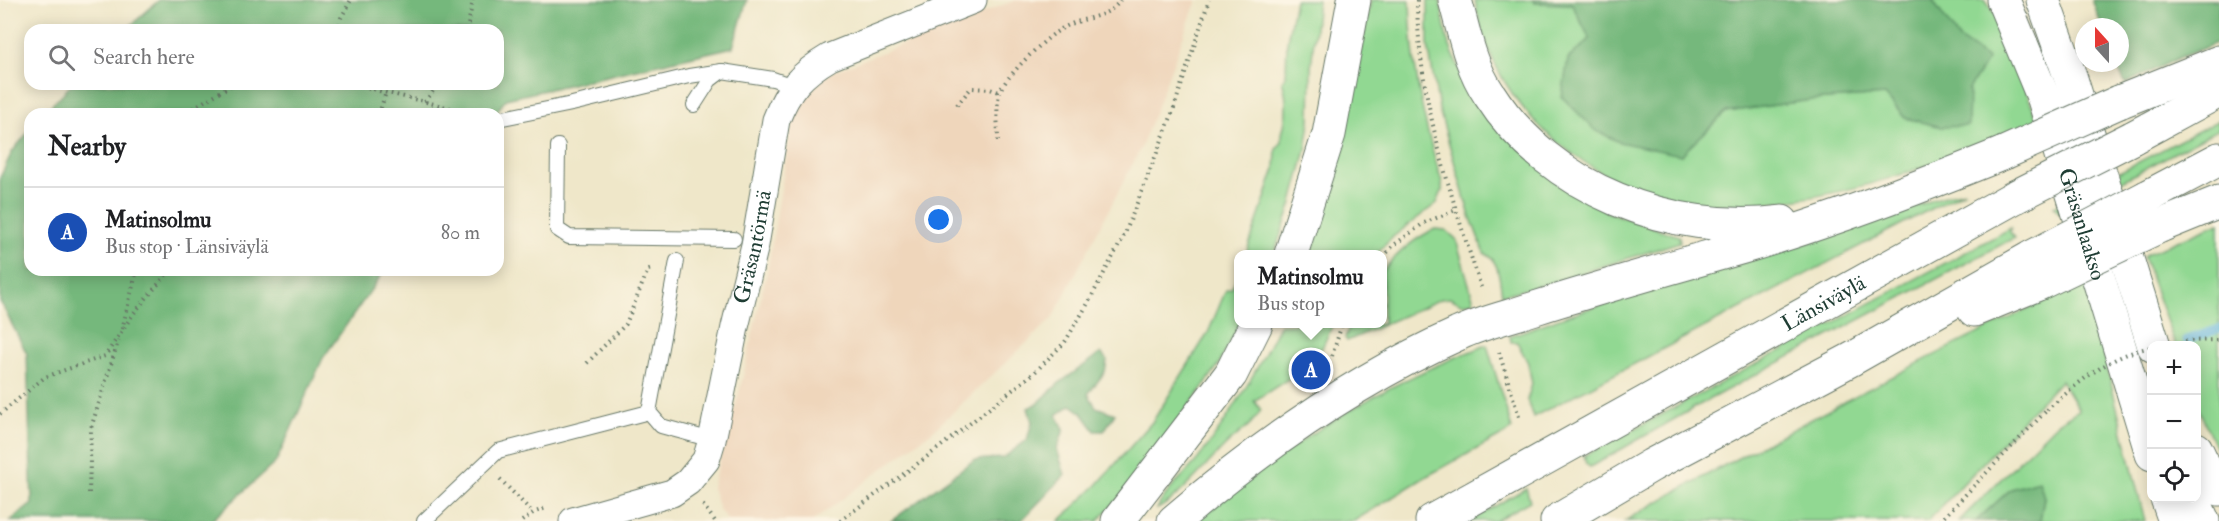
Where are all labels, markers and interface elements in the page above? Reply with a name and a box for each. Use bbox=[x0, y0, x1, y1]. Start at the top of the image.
north arrow bbox=[2075, 18, 2129, 72]
search box bbox=[24, 24, 504, 90]
icon: search bbox=[45, 41, 78, 74]
text: Search here bbox=[93, 43, 195, 71]
text: Nearby bbox=[48, 131, 126, 163]
street label: Gräsanlaakso bbox=[2052, 165, 2112, 284]
street label: Gräsantörmä bbox=[727, 187, 778, 307]
your location bbox=[924, 205, 953, 234]
text: Matinsolmu bbox=[105, 206, 211, 234]
text: A bbox=[61, 220, 74, 245]
text: 80 m bbox=[441, 220, 480, 245]
text: Bus stop · Länsiväylä bbox=[105, 234, 269, 259]
popup bbox=[1234, 250, 1387, 328]
text: Matinsolmu bbox=[1257, 263, 1364, 291]
street label: Länsiväylä bbox=[1777, 268, 1872, 338]
text: Bus stop bbox=[1257, 291, 1325, 316]
map controls bbox=[2147, 341, 2201, 503]
button: + bbox=[2147, 341, 2201, 395]
pin: A bbox=[1292, 348, 1330, 392]
button: − bbox=[2147, 395, 2201, 449]
button: locate bbox=[2147, 449, 2201, 503]

